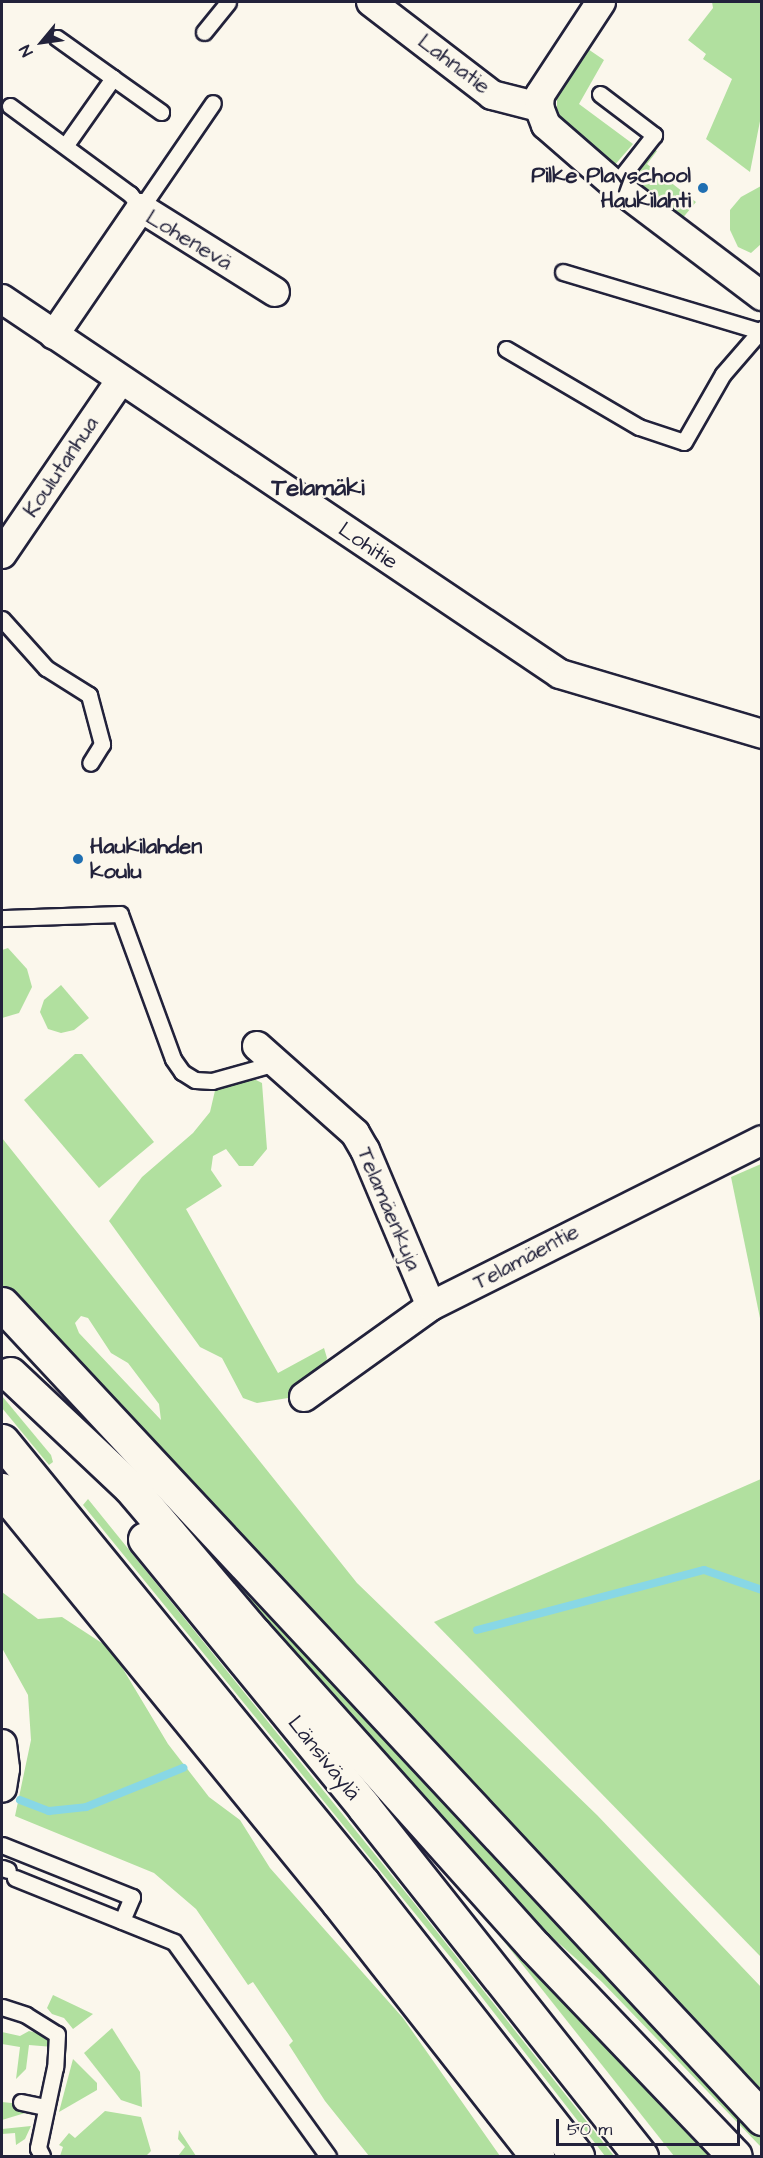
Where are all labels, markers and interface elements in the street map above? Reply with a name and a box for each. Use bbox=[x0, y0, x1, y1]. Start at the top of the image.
north arrow bbox=[12, 12, 72, 72]
street label: Lahnatie bbox=[413, 28, 495, 100]
text: N bbox=[14, 41, 38, 60]
place label: Pilke Playschool Haukilahti bbox=[531, 162, 691, 214]
marker: Pilke Playschool Haukilahti bbox=[696, 181, 710, 195]
street label: Lohenevä bbox=[141, 204, 237, 276]
street label: Koulutanhua bbox=[18, 412, 104, 522]
district label: Telamäki bbox=[271, 475, 365, 503]
street label: Lohitie bbox=[333, 517, 403, 575]
place label: Haukilahden koulu bbox=[90, 833, 202, 884]
marker: Haukilahden koulu bbox=[71, 852, 85, 866]
street label: Telamäenkuja bbox=[351, 1143, 427, 1275]
street label: Telamäentie bbox=[469, 1218, 583, 1296]
street label: Länsiväylä bbox=[282, 1710, 366, 1806]
scale bar bbox=[559, 2107, 744, 2145]
text: 50 m bbox=[567, 2117, 612, 2142]

